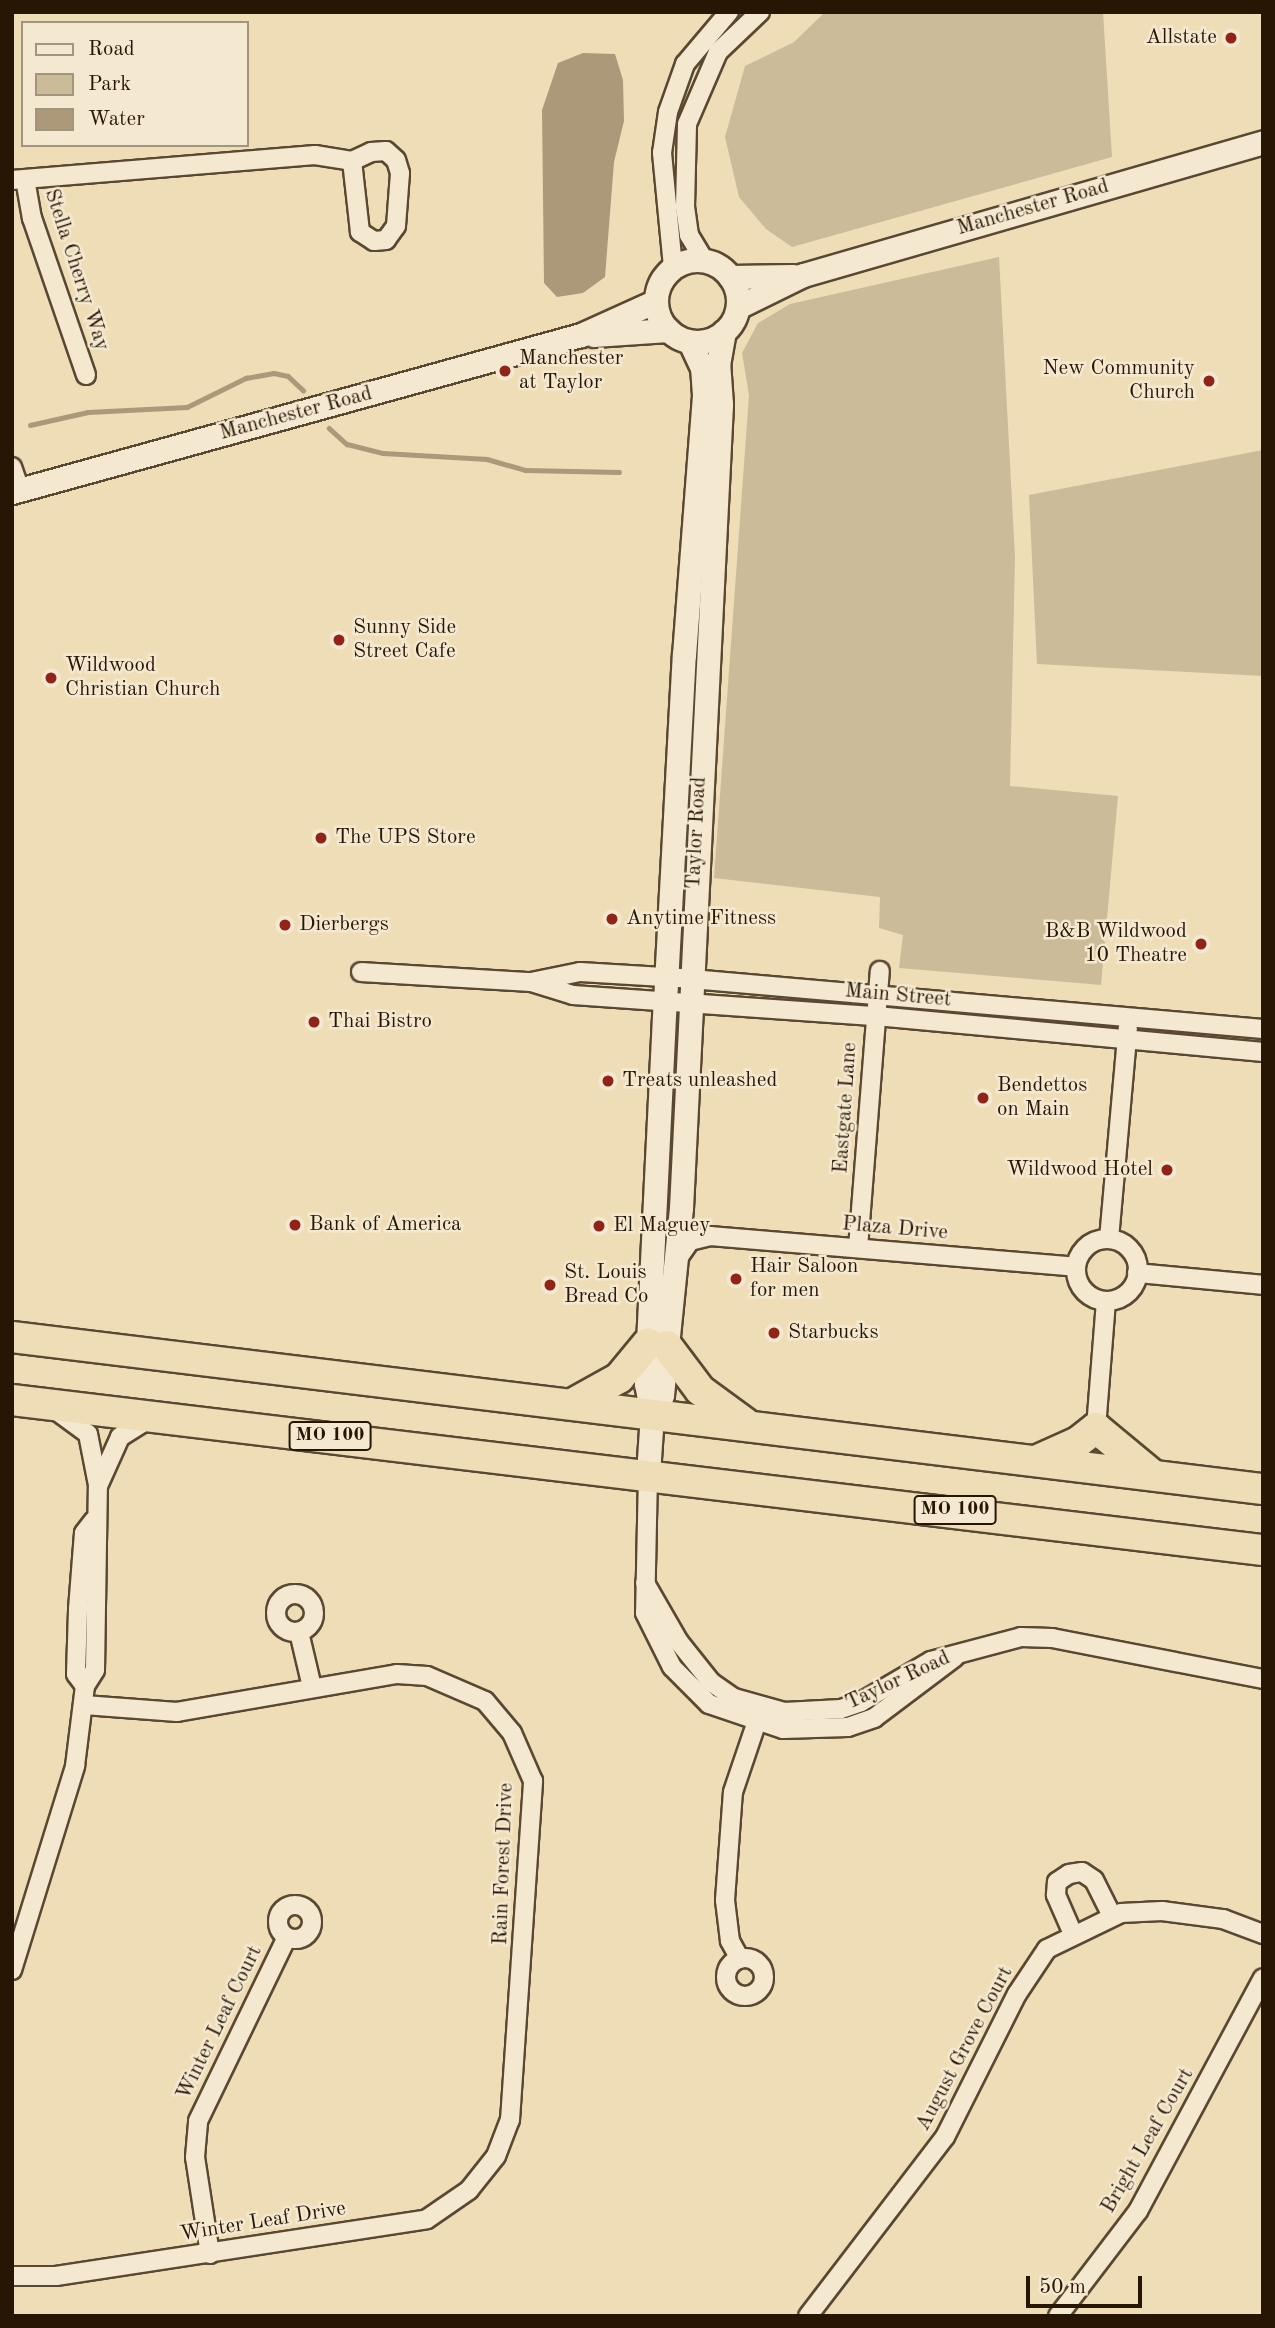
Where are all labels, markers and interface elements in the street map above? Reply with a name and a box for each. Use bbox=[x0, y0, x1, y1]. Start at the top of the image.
legend bbox=[21, 21, 248, 147]
place label: Allstate bbox=[1146, 25, 1217, 51]
marker: Allstate bbox=[1223, 30, 1239, 46]
text: Road bbox=[88, 39, 135, 60]
text: Park bbox=[88, 74, 131, 95]
text: Water bbox=[88, 109, 145, 130]
street label: Manchester Road bbox=[954, 174, 1112, 242]
street label: Stella Cherry Way bbox=[38, 186, 114, 354]
place label: Manchester at Taylor bbox=[519, 346, 623, 396]
place label: New Community Church bbox=[1042, 356, 1195, 406]
marker: Manchester at Taylor bbox=[497, 363, 513, 379]
marker: New Community Church bbox=[1201, 373, 1217, 389]
street label: Manchester Road bbox=[217, 382, 375, 446]
place label: Sunny Side Street Cafe bbox=[353, 615, 456, 665]
marker: Sunny Side Street Cafe bbox=[331, 632, 347, 648]
place label: Wildwood Christian Church bbox=[65, 653, 220, 703]
marker: Wildwood Christian Church bbox=[43, 670, 59, 686]
street label: Taylor Road bbox=[681, 776, 713, 890]
place label: The UPS Store bbox=[335, 825, 476, 851]
marker: The UPS Store bbox=[313, 830, 329, 846]
place label: Anytime Fitness bbox=[626, 906, 776, 932]
marker: Anytime Fitness bbox=[604, 911, 620, 927]
place label: Dierbergs bbox=[299, 912, 389, 938]
marker: Dierbergs bbox=[277, 917, 293, 933]
place label: B&B Wildwood 10 Theatre bbox=[1045, 919, 1187, 969]
marker: B&B Wildwood 10 Theatre bbox=[1193, 936, 1209, 952]
street label: Main Street bbox=[844, 979, 952, 1013]
place label: Thai Bistro bbox=[328, 1009, 432, 1035]
marker: Thai Bistro bbox=[306, 1014, 322, 1030]
street label: Eastgate Lane bbox=[829, 1042, 863, 1174]
place label: Treats unleashed bbox=[622, 1068, 777, 1094]
marker: Treats unleashed bbox=[600, 1073, 616, 1089]
place label: Bendettos on Main bbox=[997, 1073, 1087, 1123]
marker: Bendettos on Main bbox=[975, 1090, 991, 1106]
place label: Wildwood Hotel bbox=[1007, 1157, 1153, 1183]
marker: Wildwood Hotel bbox=[1159, 1162, 1175, 1178]
place label: Bank of America bbox=[309, 1212, 461, 1238]
street label: Plaza Drive bbox=[841, 1212, 949, 1246]
place label: El Maguey bbox=[613, 1213, 710, 1239]
marker: Bank of America bbox=[287, 1217, 303, 1233]
marker: El Maguey bbox=[591, 1218, 607, 1234]
place label: Hair Saloon for men bbox=[750, 1254, 858, 1304]
place label: St. Louis Bread Co bbox=[564, 1260, 648, 1310]
marker: Hair Saloon for men bbox=[728, 1271, 744, 1287]
marker: St. Louis Bread Co bbox=[542, 1277, 558, 1293]
place label: Starbucks bbox=[788, 1320, 879, 1346]
marker: Starbucks bbox=[766, 1325, 782, 1341]
road number: MO 100 bbox=[288, 1420, 372, 1452]
road number: MO 100 bbox=[913, 1494, 997, 1526]
street label: Taylor Road bbox=[842, 1646, 954, 1716]
street label: Rain Forest Drive bbox=[489, 1782, 519, 1946]
street label: Winter Leaf Court bbox=[172, 1942, 268, 2104]
street label: August Grove Court bbox=[911, 1962, 1019, 2136]
street label: Bright Leaf Court bbox=[1096, 2064, 1200, 2218]
street label: Winter Leaf Drive bbox=[178, 2196, 348, 2248]
scale bar bbox=[1030, 2262, 1146, 2306]
text: 50 m bbox=[1039, 2277, 1086, 2298]

